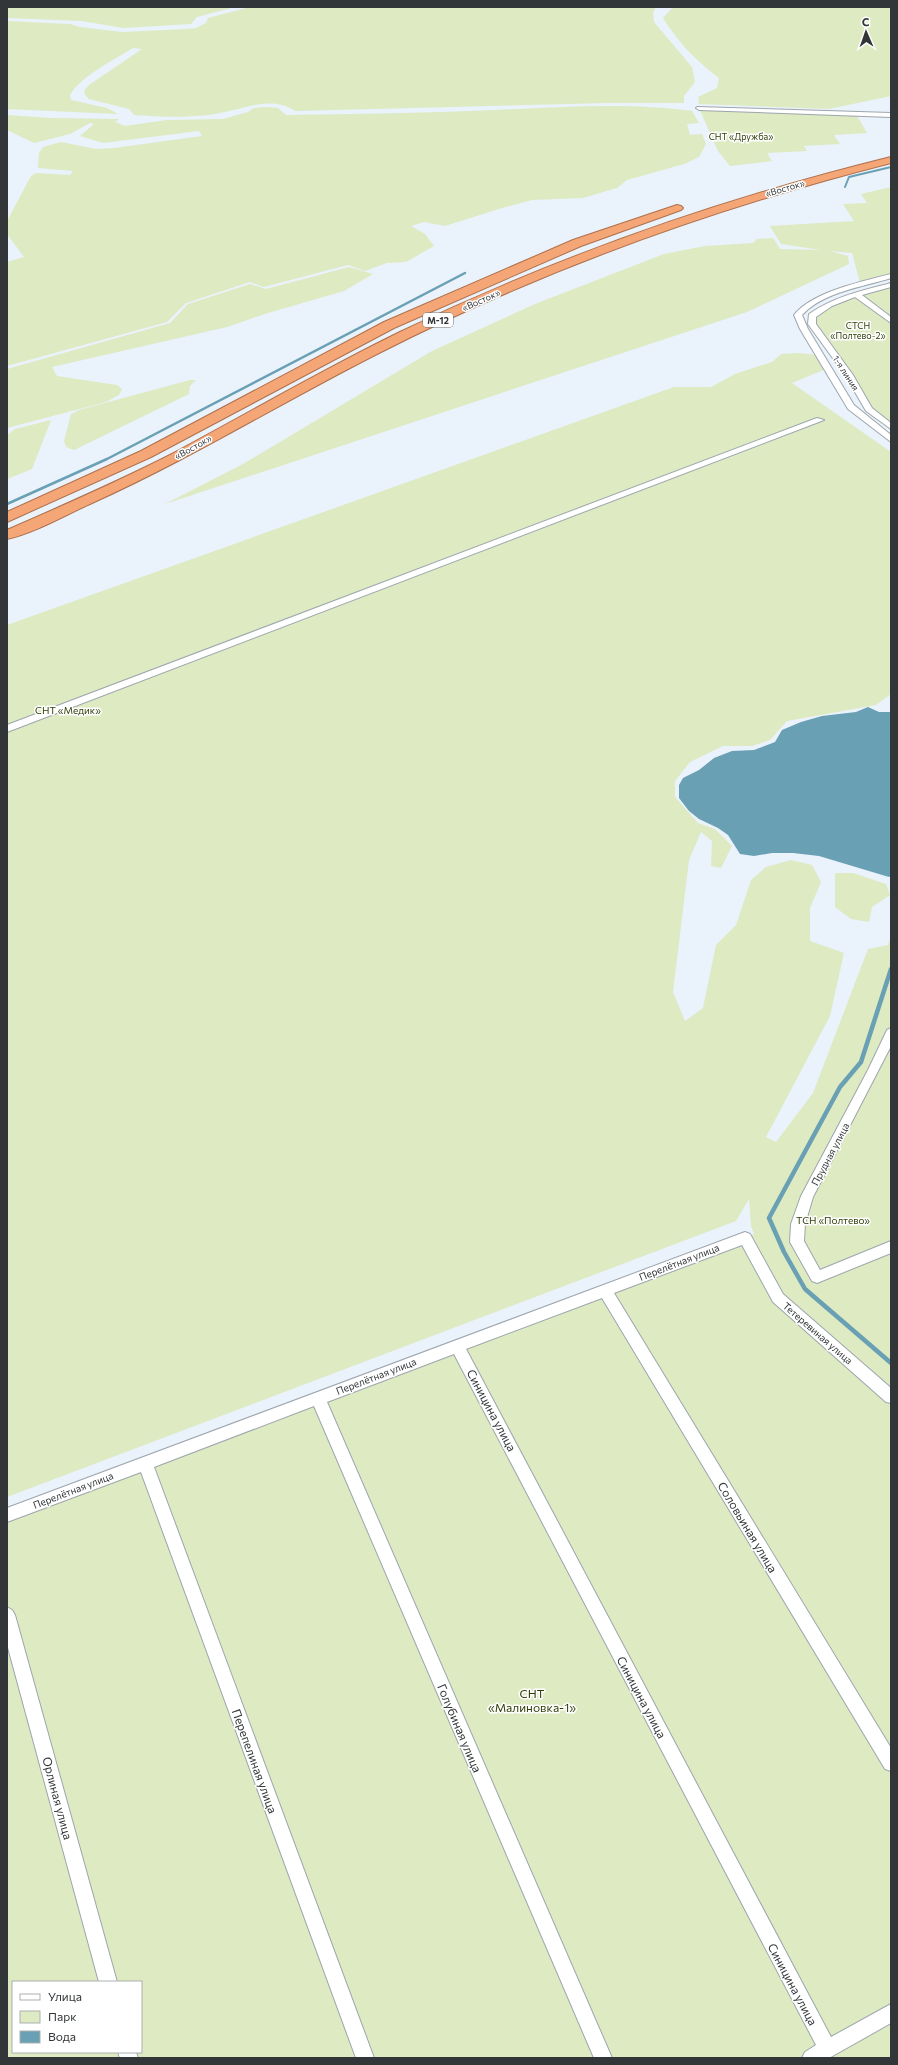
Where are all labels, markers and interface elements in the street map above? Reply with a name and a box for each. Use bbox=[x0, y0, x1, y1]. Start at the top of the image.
north arrow bbox=[846, 12, 886, 52]
text: С bbox=[862, 15, 870, 28]
park label: СНТ «Дружба» bbox=[709, 131, 773, 142]
street label: «Восток» bbox=[764, 177, 806, 199]
street label: «Восток» bbox=[460, 287, 502, 313]
road number: М-12 bbox=[423, 313, 453, 327]
park label: СТСН «Полтево-2» bbox=[830, 320, 886, 341]
street label: 1-я линия bbox=[831, 353, 862, 393]
street label: «Восток» bbox=[173, 432, 213, 462]
park label: СНТ «Медик» bbox=[35, 704, 101, 716]
street label: Прудная улица bbox=[808, 1121, 852, 1187]
park label: ТСН «Полтево» bbox=[796, 1214, 870, 1226]
street label: Перелётная улица bbox=[637, 1241, 721, 1283]
street label: Тетеревиная улица bbox=[781, 1299, 855, 1367]
street label: Перелётная улица bbox=[334, 1355, 418, 1397]
street label: Синицина улица bbox=[464, 1367, 520, 1453]
street label: Перелётная улица bbox=[31, 1469, 115, 1511]
street label: Соловьиная улица bbox=[715, 1479, 781, 1575]
street label: Синицина улица bbox=[614, 1654, 670, 1740]
street label: Голубиная улица bbox=[435, 1682, 485, 1774]
park label: СНТ «Малиновка-1» bbox=[488, 1686, 576, 1714]
street label: Перепелиная улица bbox=[230, 1707, 280, 1815]
street label: Орлиная улица bbox=[40, 1755, 76, 1841]
street label: Синицина улица bbox=[765, 1941, 821, 2027]
legend bbox=[12, 1981, 142, 2053]
text: Улица bbox=[48, 1989, 82, 2003]
text: Парк bbox=[48, 2009, 77, 2023]
text: Вода bbox=[48, 2029, 76, 2043]

